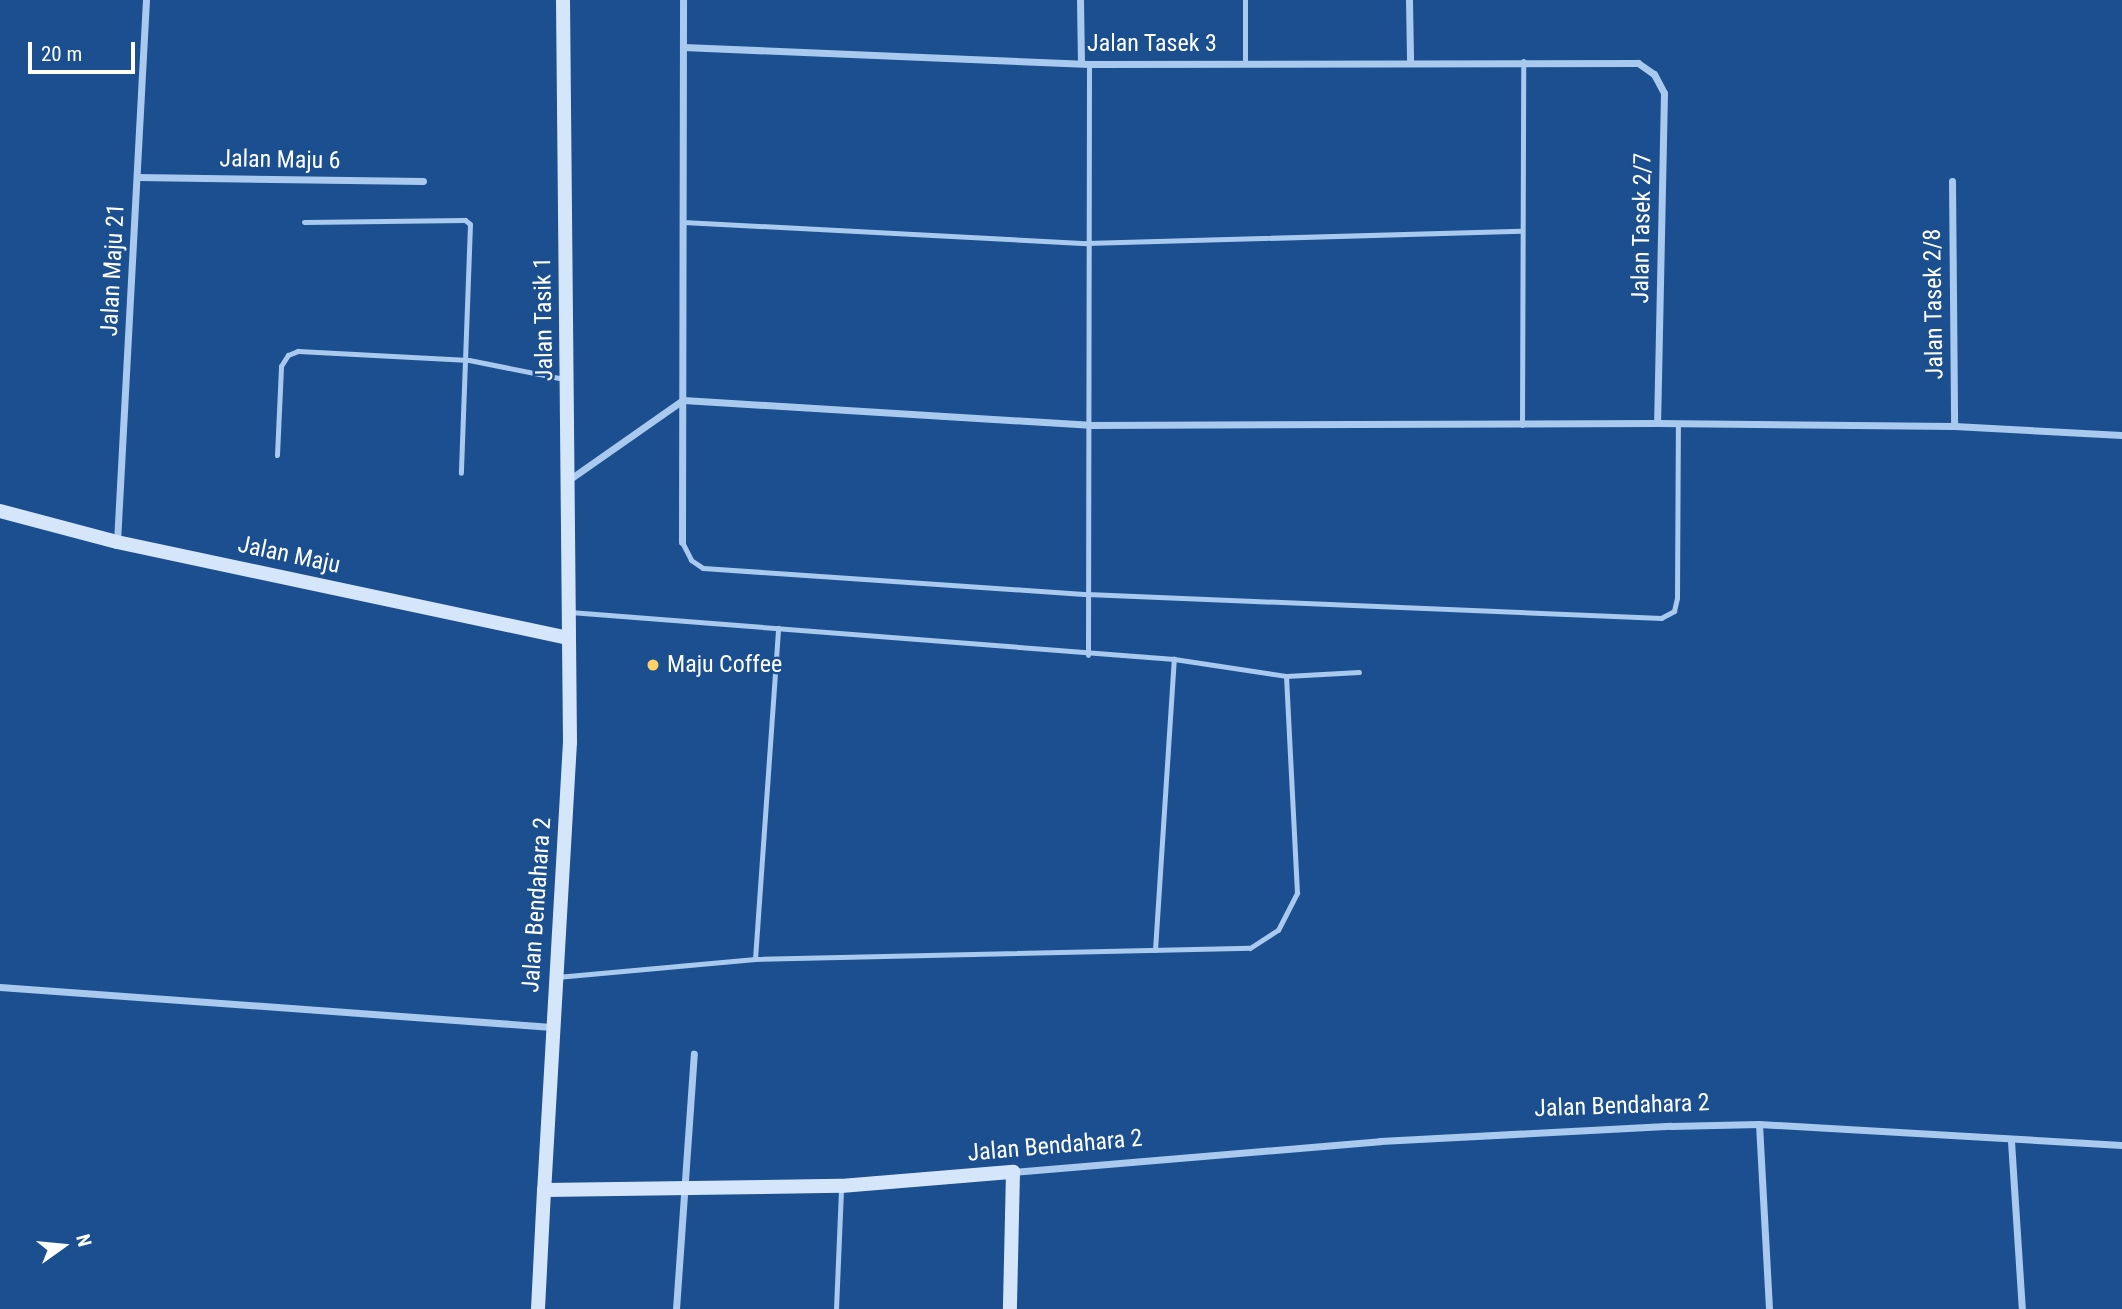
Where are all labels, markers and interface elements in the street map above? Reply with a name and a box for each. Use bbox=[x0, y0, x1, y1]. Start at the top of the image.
scale bar bbox=[32, 28, 138, 72]
street label: Jalan Tasek 3 bbox=[1087, 30, 1217, 58]
text: 20 m bbox=[41, 42, 82, 66]
street label: Jalan Maju 6 bbox=[219, 145, 341, 175]
street label: Jalan Tasek 2/7 bbox=[1626, 152, 1658, 304]
street label: Jalan Maju 21 bbox=[95, 203, 131, 337]
street label: Jalan Tasek 2/8 bbox=[1918, 228, 1950, 380]
street label: Jalan Tasik 1 bbox=[529, 256, 559, 382]
street label: Jalan Maju bbox=[235, 530, 343, 580]
place label: Maju Coffee bbox=[667, 651, 782, 679]
marker: Maju Coffee bbox=[645, 657, 661, 673]
street label: Jalan Bendahara 2 bbox=[517, 817, 557, 993]
street label: Jalan Bendahara 2 bbox=[1534, 1089, 1710, 1123]
street label: Jalan Bendahara 2 bbox=[966, 1124, 1144, 1168]
north arrow bbox=[28, 1211, 98, 1281]
text: N bbox=[71, 1232, 96, 1249]

